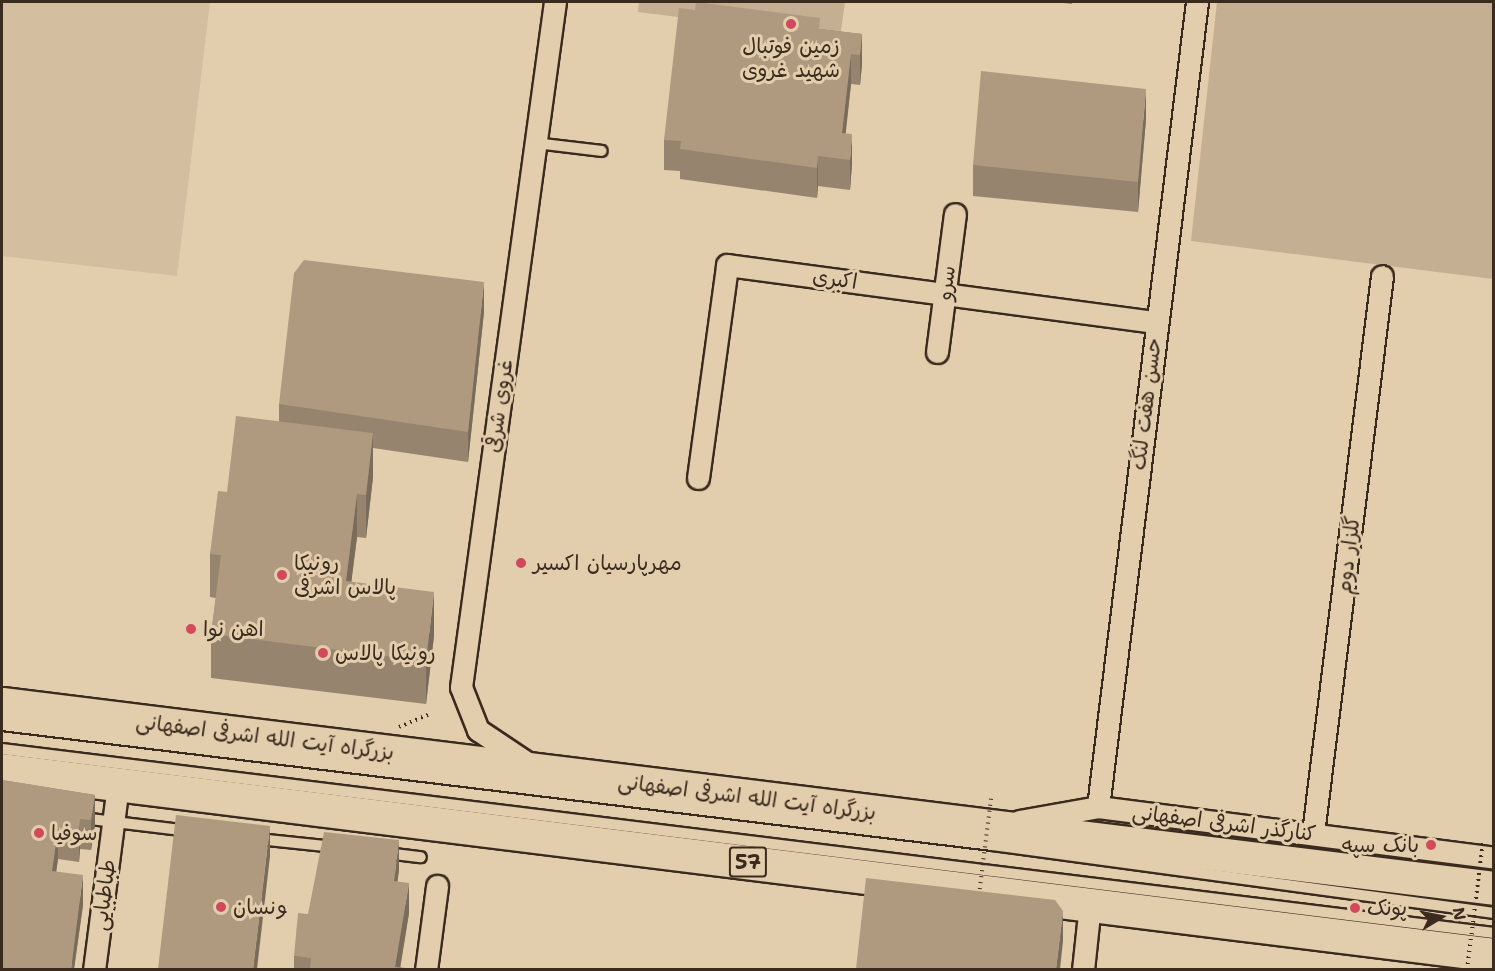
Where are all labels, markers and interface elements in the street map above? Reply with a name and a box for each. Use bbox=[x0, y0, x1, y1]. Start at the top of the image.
marker: زمین فوتبال شهید غروی bbox=[784, 17, 798, 31]
place label: زمین فوتبال شهید غروی bbox=[742, 33, 840, 83]
street label: اکبری bbox=[811, 263, 859, 295]
street label: سرو bbox=[931, 264, 961, 302]
street label: حسن هفت لنگ bbox=[1125, 336, 1167, 472]
street label: غروی شرقی bbox=[480, 358, 518, 454]
street label: گلزار دوم bbox=[1331, 514, 1365, 596]
place label: رونیکا پالاس اشرفی bbox=[294, 550, 396, 600]
place label: مهرپارسیان اکسیر bbox=[533, 550, 682, 576]
marker: مهرپارسیان اکسیر bbox=[514, 556, 528, 570]
marker: رونیکا پالاس اشرفی bbox=[275, 568, 289, 582]
place label: اهن نوا bbox=[203, 616, 264, 642]
marker: اهن نوا bbox=[184, 622, 198, 636]
place label: رونیکا پالاس bbox=[335, 640, 436, 666]
marker: رونیکا پالاس bbox=[316, 646, 330, 660]
street label: بزرگراه آیت الله اشرفی اصفهانی bbox=[135, 709, 395, 765]
street label: بزرگراه آیت الله اشرفی اصفهانی bbox=[617, 769, 877, 825]
street label: کنارگذر اشرفی اصفهانی bbox=[1131, 799, 1317, 847]
place label: سوفیا bbox=[51, 820, 97, 846]
marker: سوفیا bbox=[32, 826, 46, 840]
place label: بانک سپه bbox=[1342, 832, 1419, 858]
marker: بانک سپه bbox=[1424, 838, 1438, 852]
road number: 57 bbox=[728, 845, 768, 879]
street label: طباطبایی bbox=[87, 858, 121, 932]
north arrow bbox=[1411, 887, 1471, 947]
place label: ونسان bbox=[233, 894, 288, 920]
place label: پونک bbox=[1367, 895, 1407, 921]
marker: ونسان bbox=[214, 900, 228, 914]
marker: پونک bbox=[1348, 901, 1362, 915]
text: N bbox=[1448, 906, 1471, 922]

